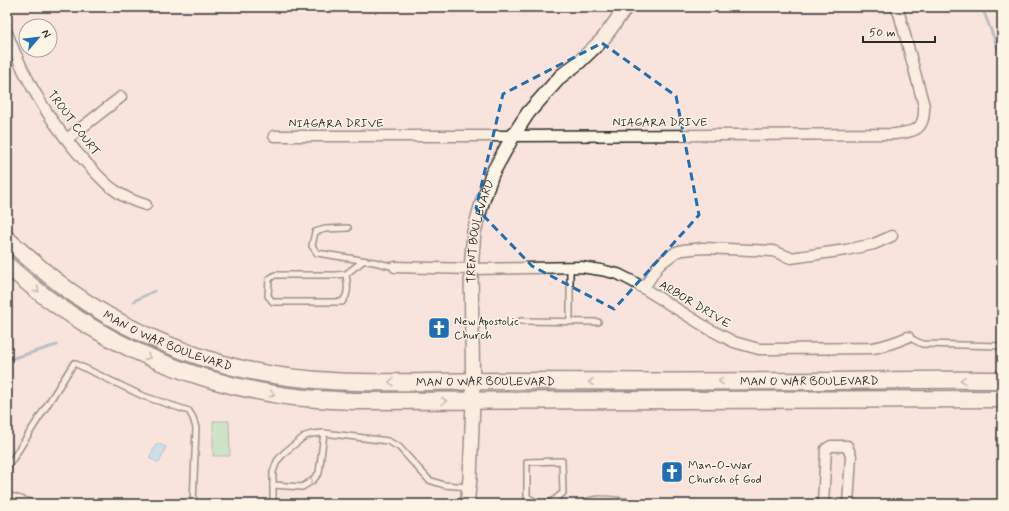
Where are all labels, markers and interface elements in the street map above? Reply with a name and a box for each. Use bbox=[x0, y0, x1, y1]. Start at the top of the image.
north arrow bbox=[18, 18, 58, 58]
scale bar bbox=[863, 18, 935, 44]
text: 50 m bbox=[869, 25, 896, 41]
text: N bbox=[38, 27, 54, 40]
street label: TROUT COURT bbox=[43, 88, 103, 160]
street label: NIAGARA DRIVE bbox=[613, 115, 708, 131]
street label: NIAGARA DRIVE bbox=[289, 116, 384, 132]
street label: TRENT BOULEVARD bbox=[464, 178, 498, 283]
street label: ARBOR DRIVE bbox=[656, 277, 734, 333]
one-way arrow bbox=[32, 285, 39, 292]
street label: MAN O WAR BOULEVARD bbox=[100, 307, 234, 375]
place label: New Apostolic Church bbox=[454, 314, 519, 344]
church icon: New Apostolic Church bbox=[426, 315, 452, 341]
one-way arrow bbox=[144, 352, 151, 360]
street label: MAN O WAR BOULEVARD bbox=[740, 373, 879, 390]
street label: MAN O WAR BOULEVARD bbox=[416, 374, 555, 391]
one-way arrow bbox=[960, 376, 966, 384]
one-way arrow bbox=[718, 377, 724, 385]
one-way arrow bbox=[388, 378, 394, 387]
one-way arrow bbox=[588, 378, 594, 386]
one-way arrow bbox=[269, 389, 275, 397]
one-way arrow bbox=[441, 397, 447, 405]
place label: Man-O-War Church of God bbox=[688, 458, 762, 488]
church icon: Man-O-War Church of God bbox=[659, 459, 685, 485]
one-way arrow bbox=[306, 479, 313, 486]

